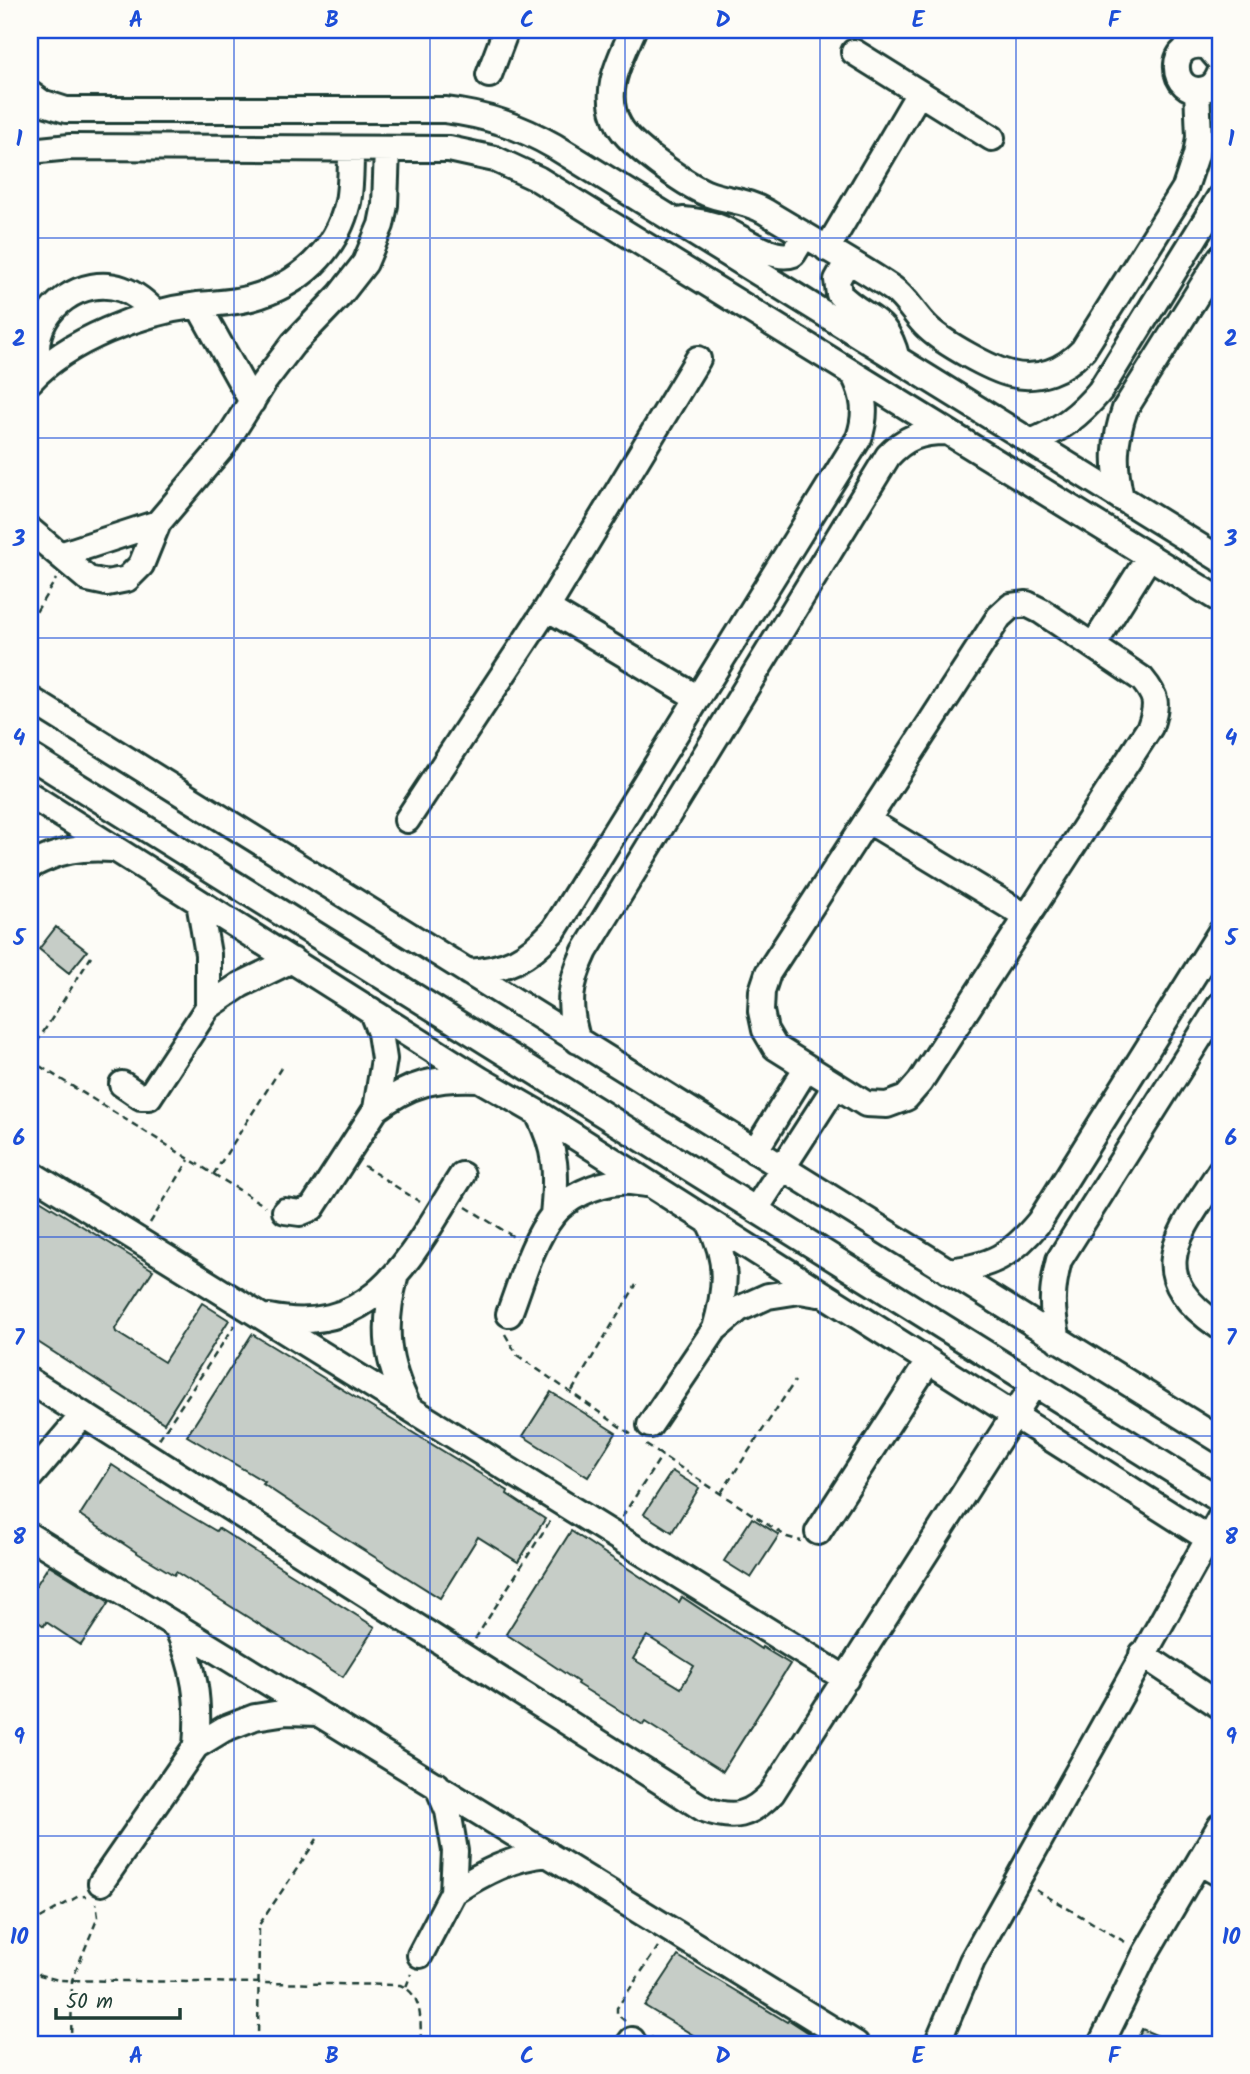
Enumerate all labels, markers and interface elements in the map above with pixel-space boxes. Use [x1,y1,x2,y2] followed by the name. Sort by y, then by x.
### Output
[129,3,143,39] text: A
[325,3,339,39] text: B
[520,3,534,39] text: C
[715,3,731,39] text: D
[912,3,926,39] text: E
[1108,3,1122,39] text: F
[16,122,23,158] text: 1
[1228,122,1235,158] text: 1
[12,322,26,358] text: 2
[1224,322,1238,358] text: 2
[12,522,26,558] text: 3
[1224,522,1238,558] text: 3
[13,721,26,757] text: 4
[1225,721,1238,757] text: 4
[12,921,27,957] text: 5
[1224,921,1239,957] text: 5
[13,1121,25,1157] text: 6
[1225,1121,1237,1157] text: 6
[14,1321,26,1357] text: 7
[1226,1321,1238,1357] text: 7
[12,1520,26,1556] text: 8
[1224,1520,1238,1556] text: 8
[13,1720,25,1756] text: 9
[1225,1720,1237,1756] text: 9
[10,1920,29,1956] text: 10
[1222,1920,1241,1956] text: 10
[56,1976,180,2020] scale bar
[66,1986,113,2019] text: 50 m
[129,2039,143,2074] text: A
[325,2039,339,2074] text: B
[520,2039,534,2074] text: C
[715,2039,731,2074] text: D
[912,2039,926,2074] text: E
[1108,2039,1122,2074] text: F

